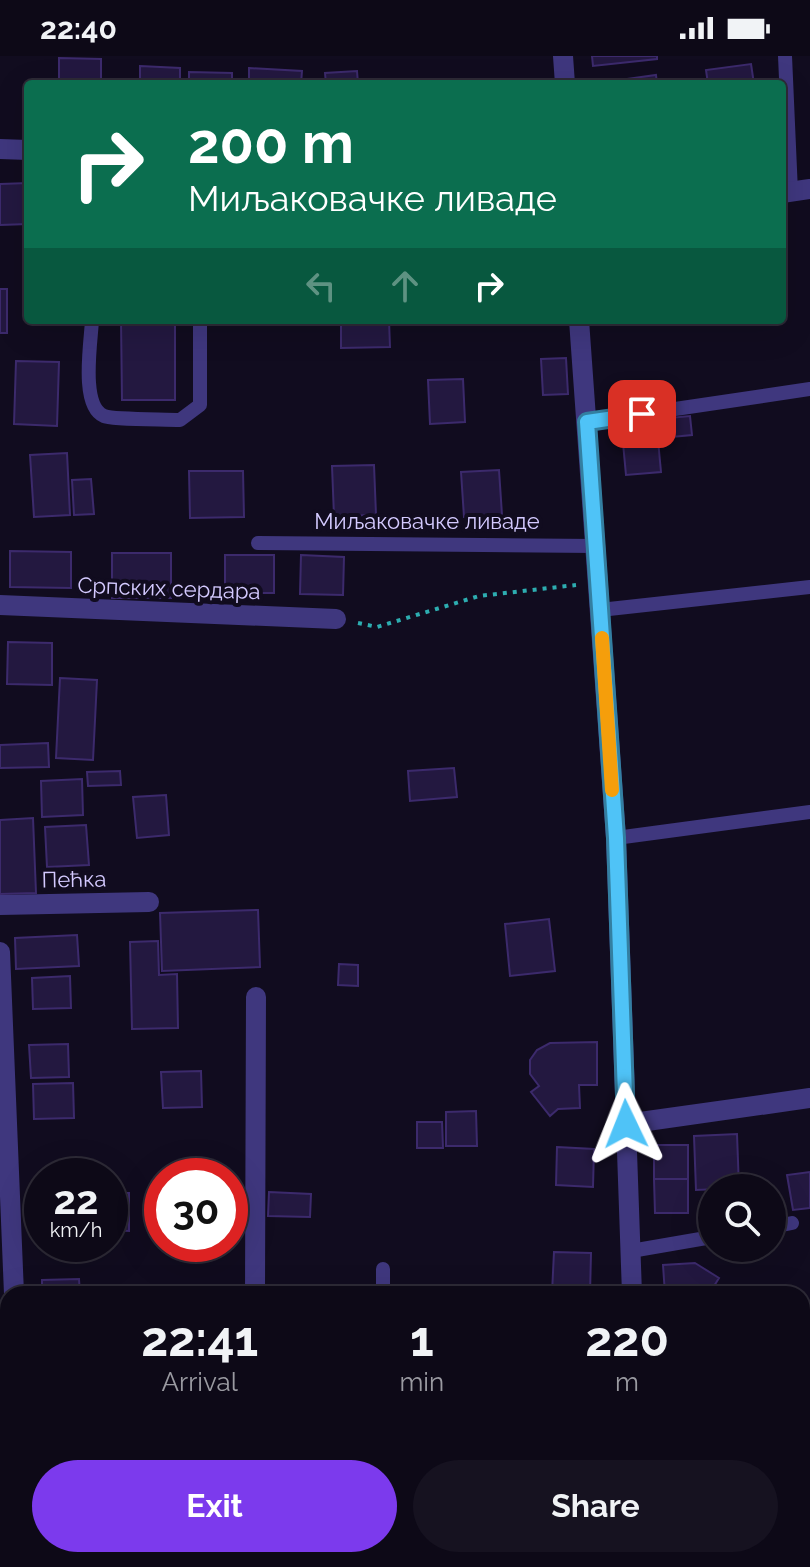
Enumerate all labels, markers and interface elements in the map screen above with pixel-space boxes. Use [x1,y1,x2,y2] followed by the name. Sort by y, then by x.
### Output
[40,11,117,46] text: 22:40
[188,110,354,176] text: 200 m
[56,112,160,216] icon: right
[188,177,557,219] text: Миљаковачке ливаде
[299,264,343,308] icon: left
[383,264,427,308] icon: ahead
[467,264,511,308] icon: right
[608,380,676,448] pin
[620,392,664,436] icon: arrive
[314,508,540,534] street label: Миљаковачке ливаде
[77,572,261,604] street label: Српских сердара
[41,865,107,893] street label: Пећка
[584,1082,668,1166] position arrow
[144,1158,248,1262] speed limit sign: 30
[698,1174,786,1262] map controls
[698,1174,786,1262] button: search
[53,1176,99,1223] text: 22
[50,1218,102,1242] text: km/h
[141,1311,258,1367] text: 22:41
[410,1311,434,1367] text: 1
[585,1311,669,1367] text: 220
[162,1367,238,1397] text: Arrival
[399,1367,444,1397] text: min
[615,1367,639,1397] text: m
[32,1460,397,1552] button: Exit
[413,1460,778,1552] button: Share

